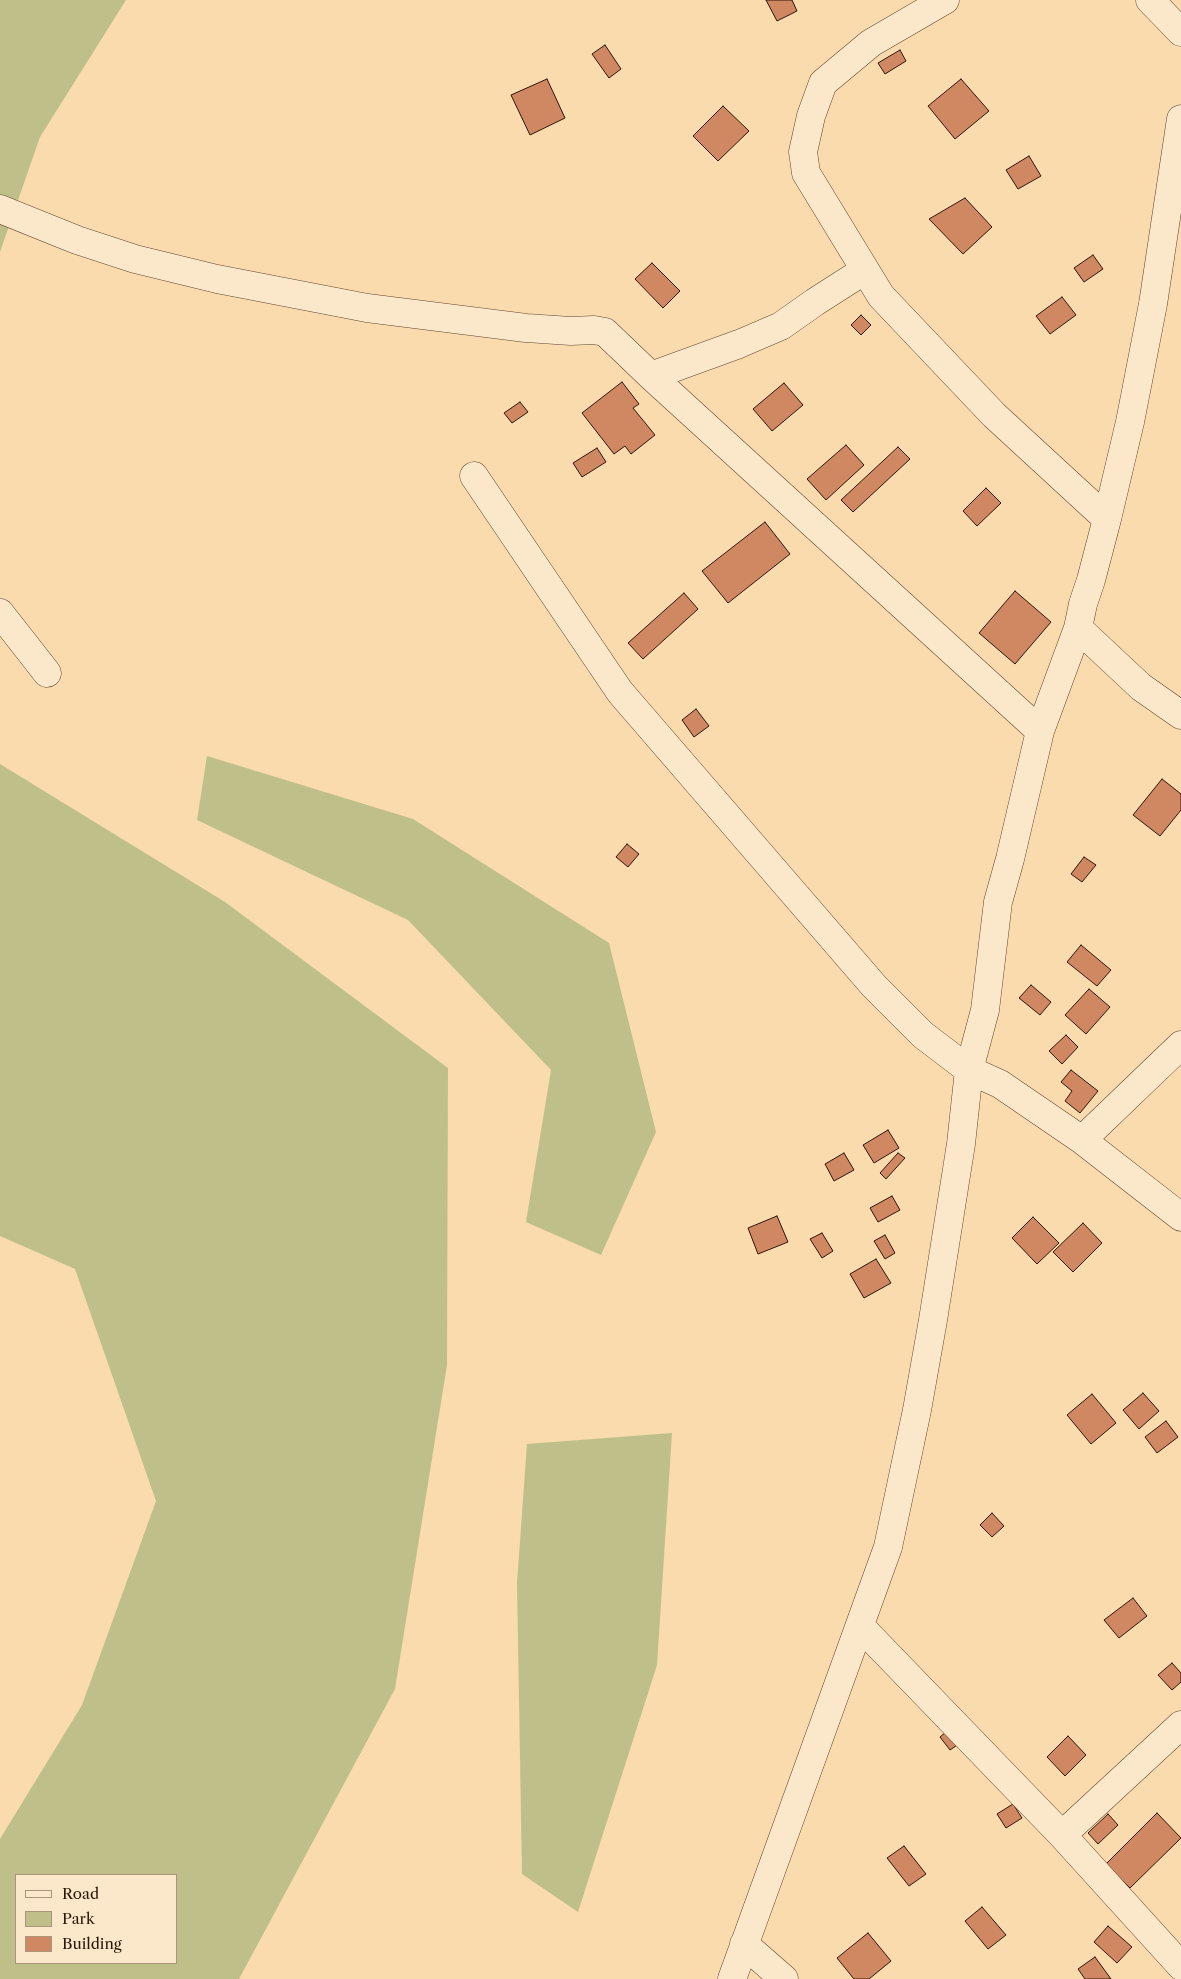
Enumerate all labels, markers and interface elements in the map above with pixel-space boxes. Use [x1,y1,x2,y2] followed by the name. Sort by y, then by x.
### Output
[15,1874,178,1964] legend
[62,1884,99,1903] text: Road
[62,1909,95,1928] text: Park
[62,1934,122,1953] text: Building

